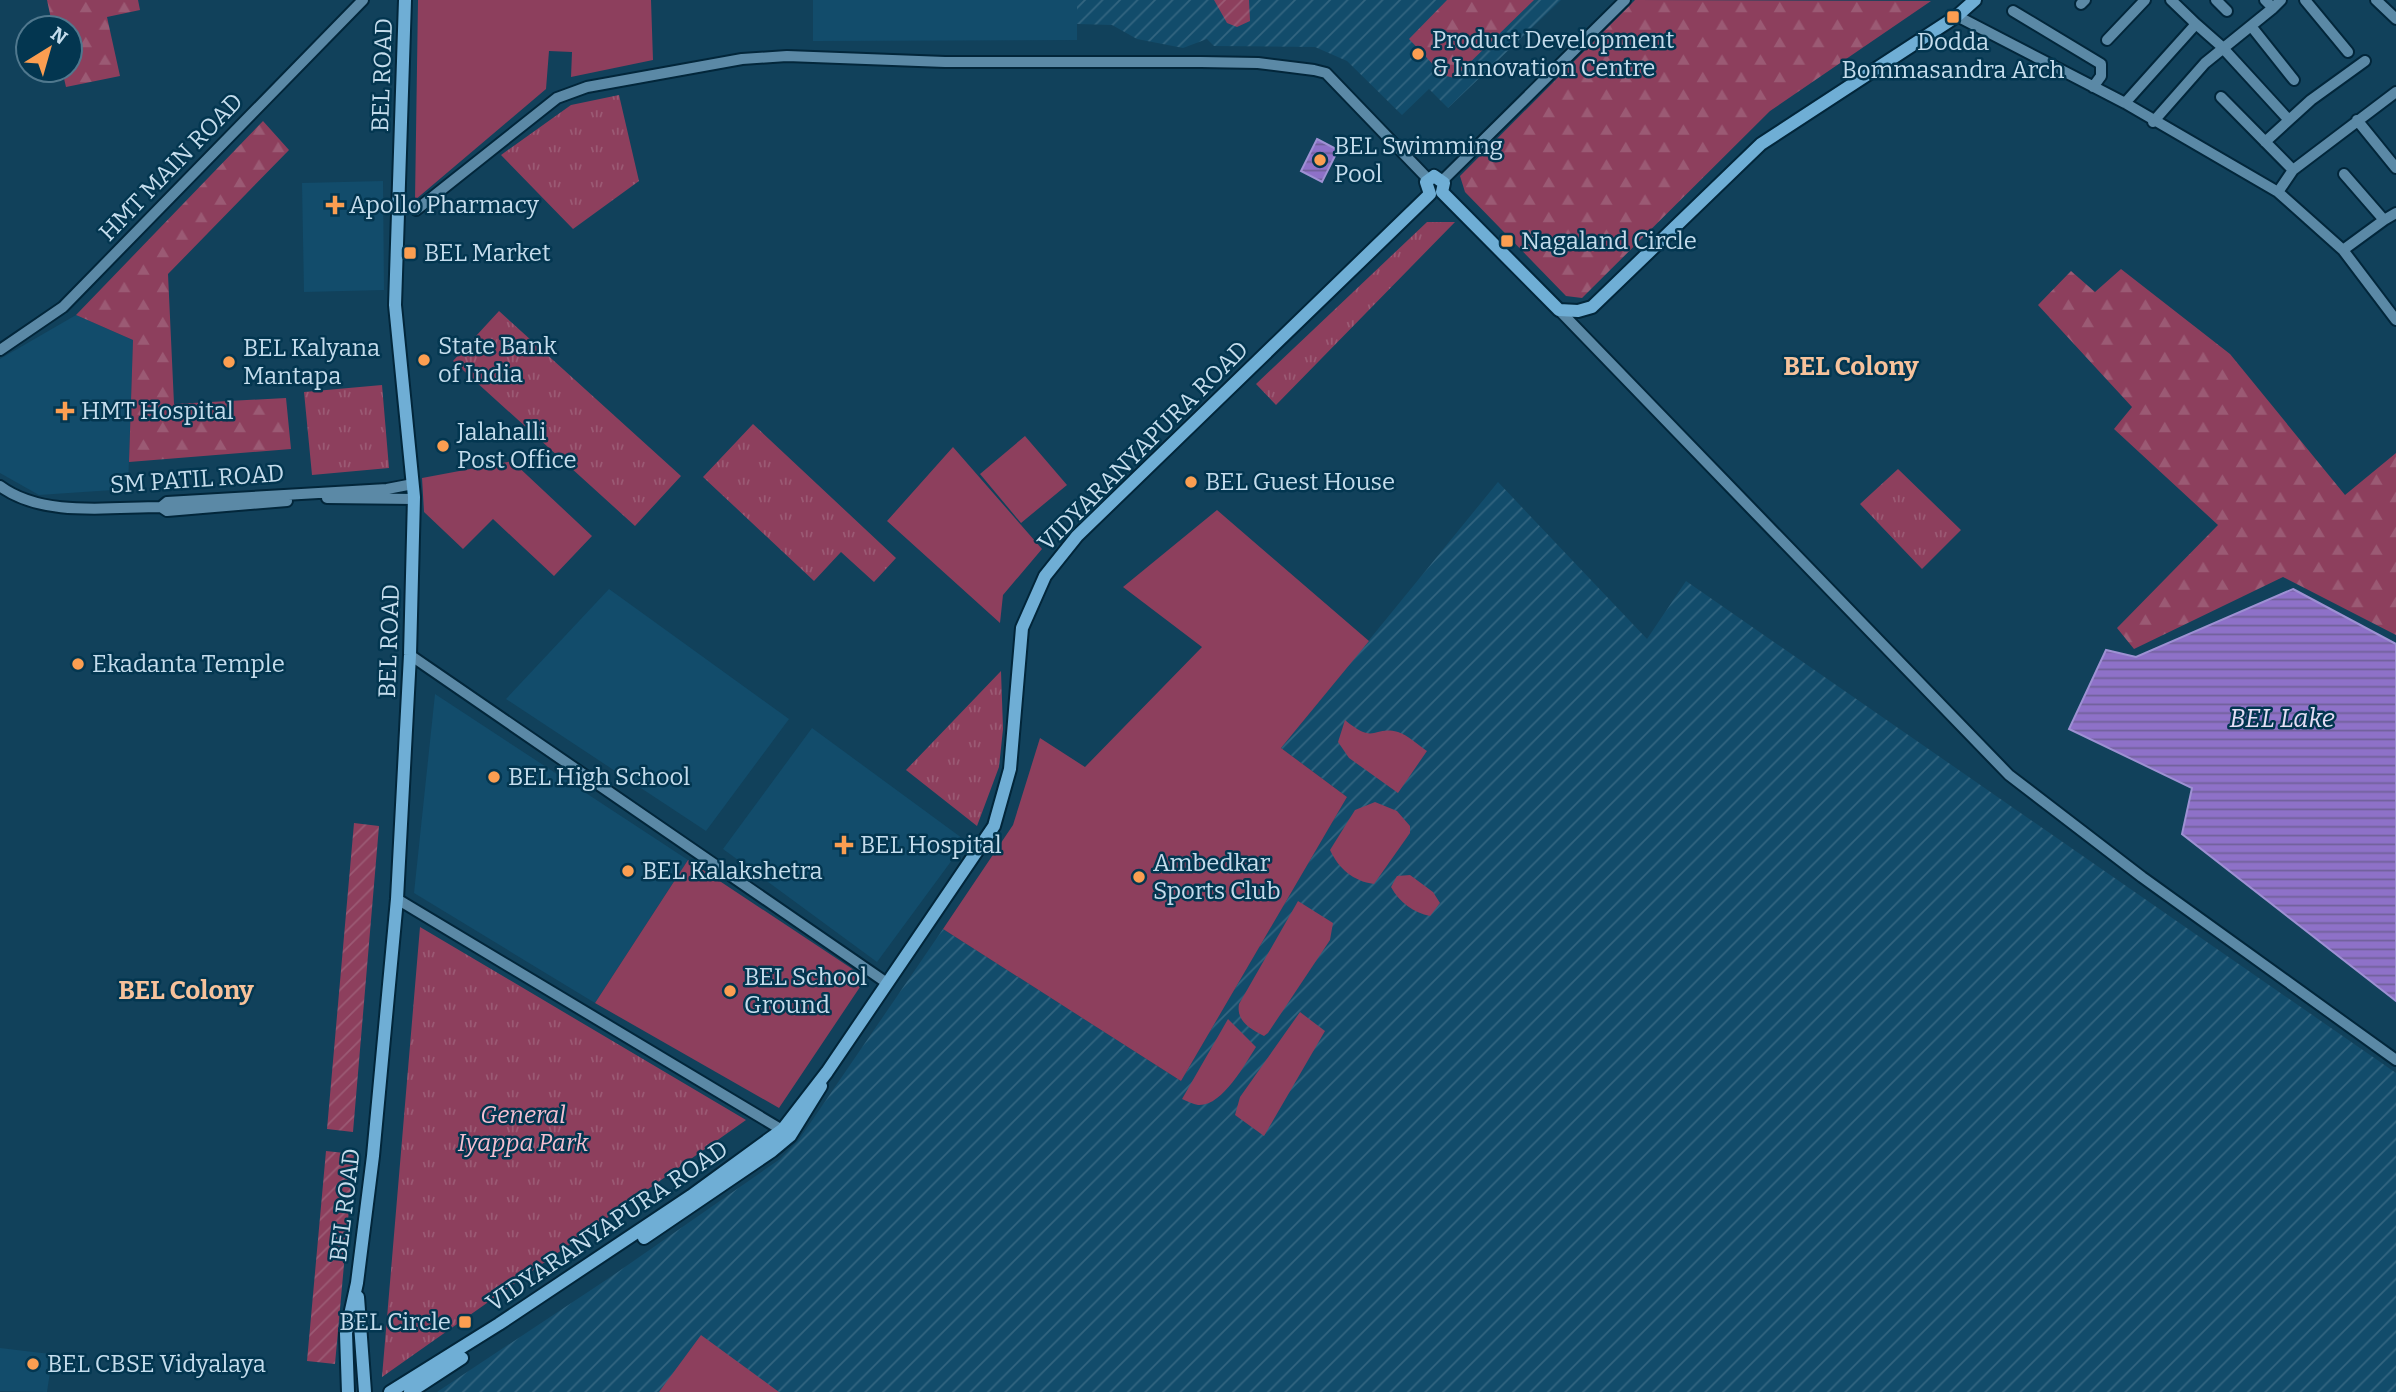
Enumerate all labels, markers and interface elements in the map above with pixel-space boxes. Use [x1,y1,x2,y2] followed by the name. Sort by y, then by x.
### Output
[1945,9,1961,25] marker: Dodda Bommasandra Arch
[14,14,84,84] north arrow
[366,18,398,132] street label: BEL ROAD
[46,22,72,50] text: N
[1432,26,1675,82] place label: Product Development & Innovation Centre
[1841,28,2065,84] place label: Dodda Bommasandra Arch
[1410,46,1426,62] marker: Product Development & Innovation Centre
[93,87,249,247] street label: HMT MAIN ROAD
[1334,132,1503,188] place label: BEL Swimming Pool
[1312,152,1328,168] marker: BEL Swimming Pool
[349,191,539,219] place label: Apollo Pharmacy
[327,197,343,213] marker: Apollo Pharmacy
[1521,227,1697,255] place label: Nagaland Circle
[1499,233,1515,249] marker: Nagaland Circle
[424,239,551,267] place label: BEL Market
[402,245,418,261] marker: BEL Market
[438,332,557,388] place label: State Bank of India
[243,334,380,390] place label: BEL Kalyana Mantapa
[1032,335,1254,557] street label: VIDYARANYAPURA ROAD
[1783,351,1919,382] district label: BEL Colony
[416,352,432,368] marker: State Bank of India
[221,354,237,370] marker: BEL Kalyana Mantapa
[81,397,234,425] place label: HMT Hospital
[55,401,75,421] marker: HMT Hospital
[456,418,577,474] place label: Jalahalli Post Office
[435,438,451,454] marker: Jalahalli Post Office
[109,459,285,499] street label: SM PATIL ROAD
[1205,468,1395,496] place label: BEL Guest House
[1183,474,1199,490] marker: BEL Guest House
[373,584,405,698] street label: BEL ROAD
[92,650,285,678] place label: Ekadanta Temple
[70,656,86,672] marker: Ekadanta Temple
[2229,703,2335,734] water label: BEL Lake
[508,763,690,791] place label: BEL High School
[486,769,502,785] marker: BEL High School
[860,831,1002,859] place label: BEL Hospital
[834,835,854,855] marker: BEL Hospital
[1153,849,1281,905] place label: Ambedkar Sports Club
[642,857,823,885] place label: BEL Kalakshetra
[620,863,636,879] marker: BEL Kalakshetra
[1131,869,1147,885] marker: Ambedkar Sports Club
[744,963,867,1019] place label: BEL School Ground
[118,975,254,1006] district label: BEL Colony
[722,983,738,999] marker: BEL School Ground
[458,1101,589,1157] park label: General Iyappa Park
[481,1135,733,1317] street label: VIDYARANYAPURA ROAD
[324,1147,366,1263] street label: BEL ROAD
[339,1308,451,1336] place label: BEL Circle
[457,1314,473,1330] marker: BEL Circle
[47,1350,266,1378] place label: BEL CBSE Vidyalaya
[25,1356,41,1372] marker: BEL CBSE Vidyalaya

